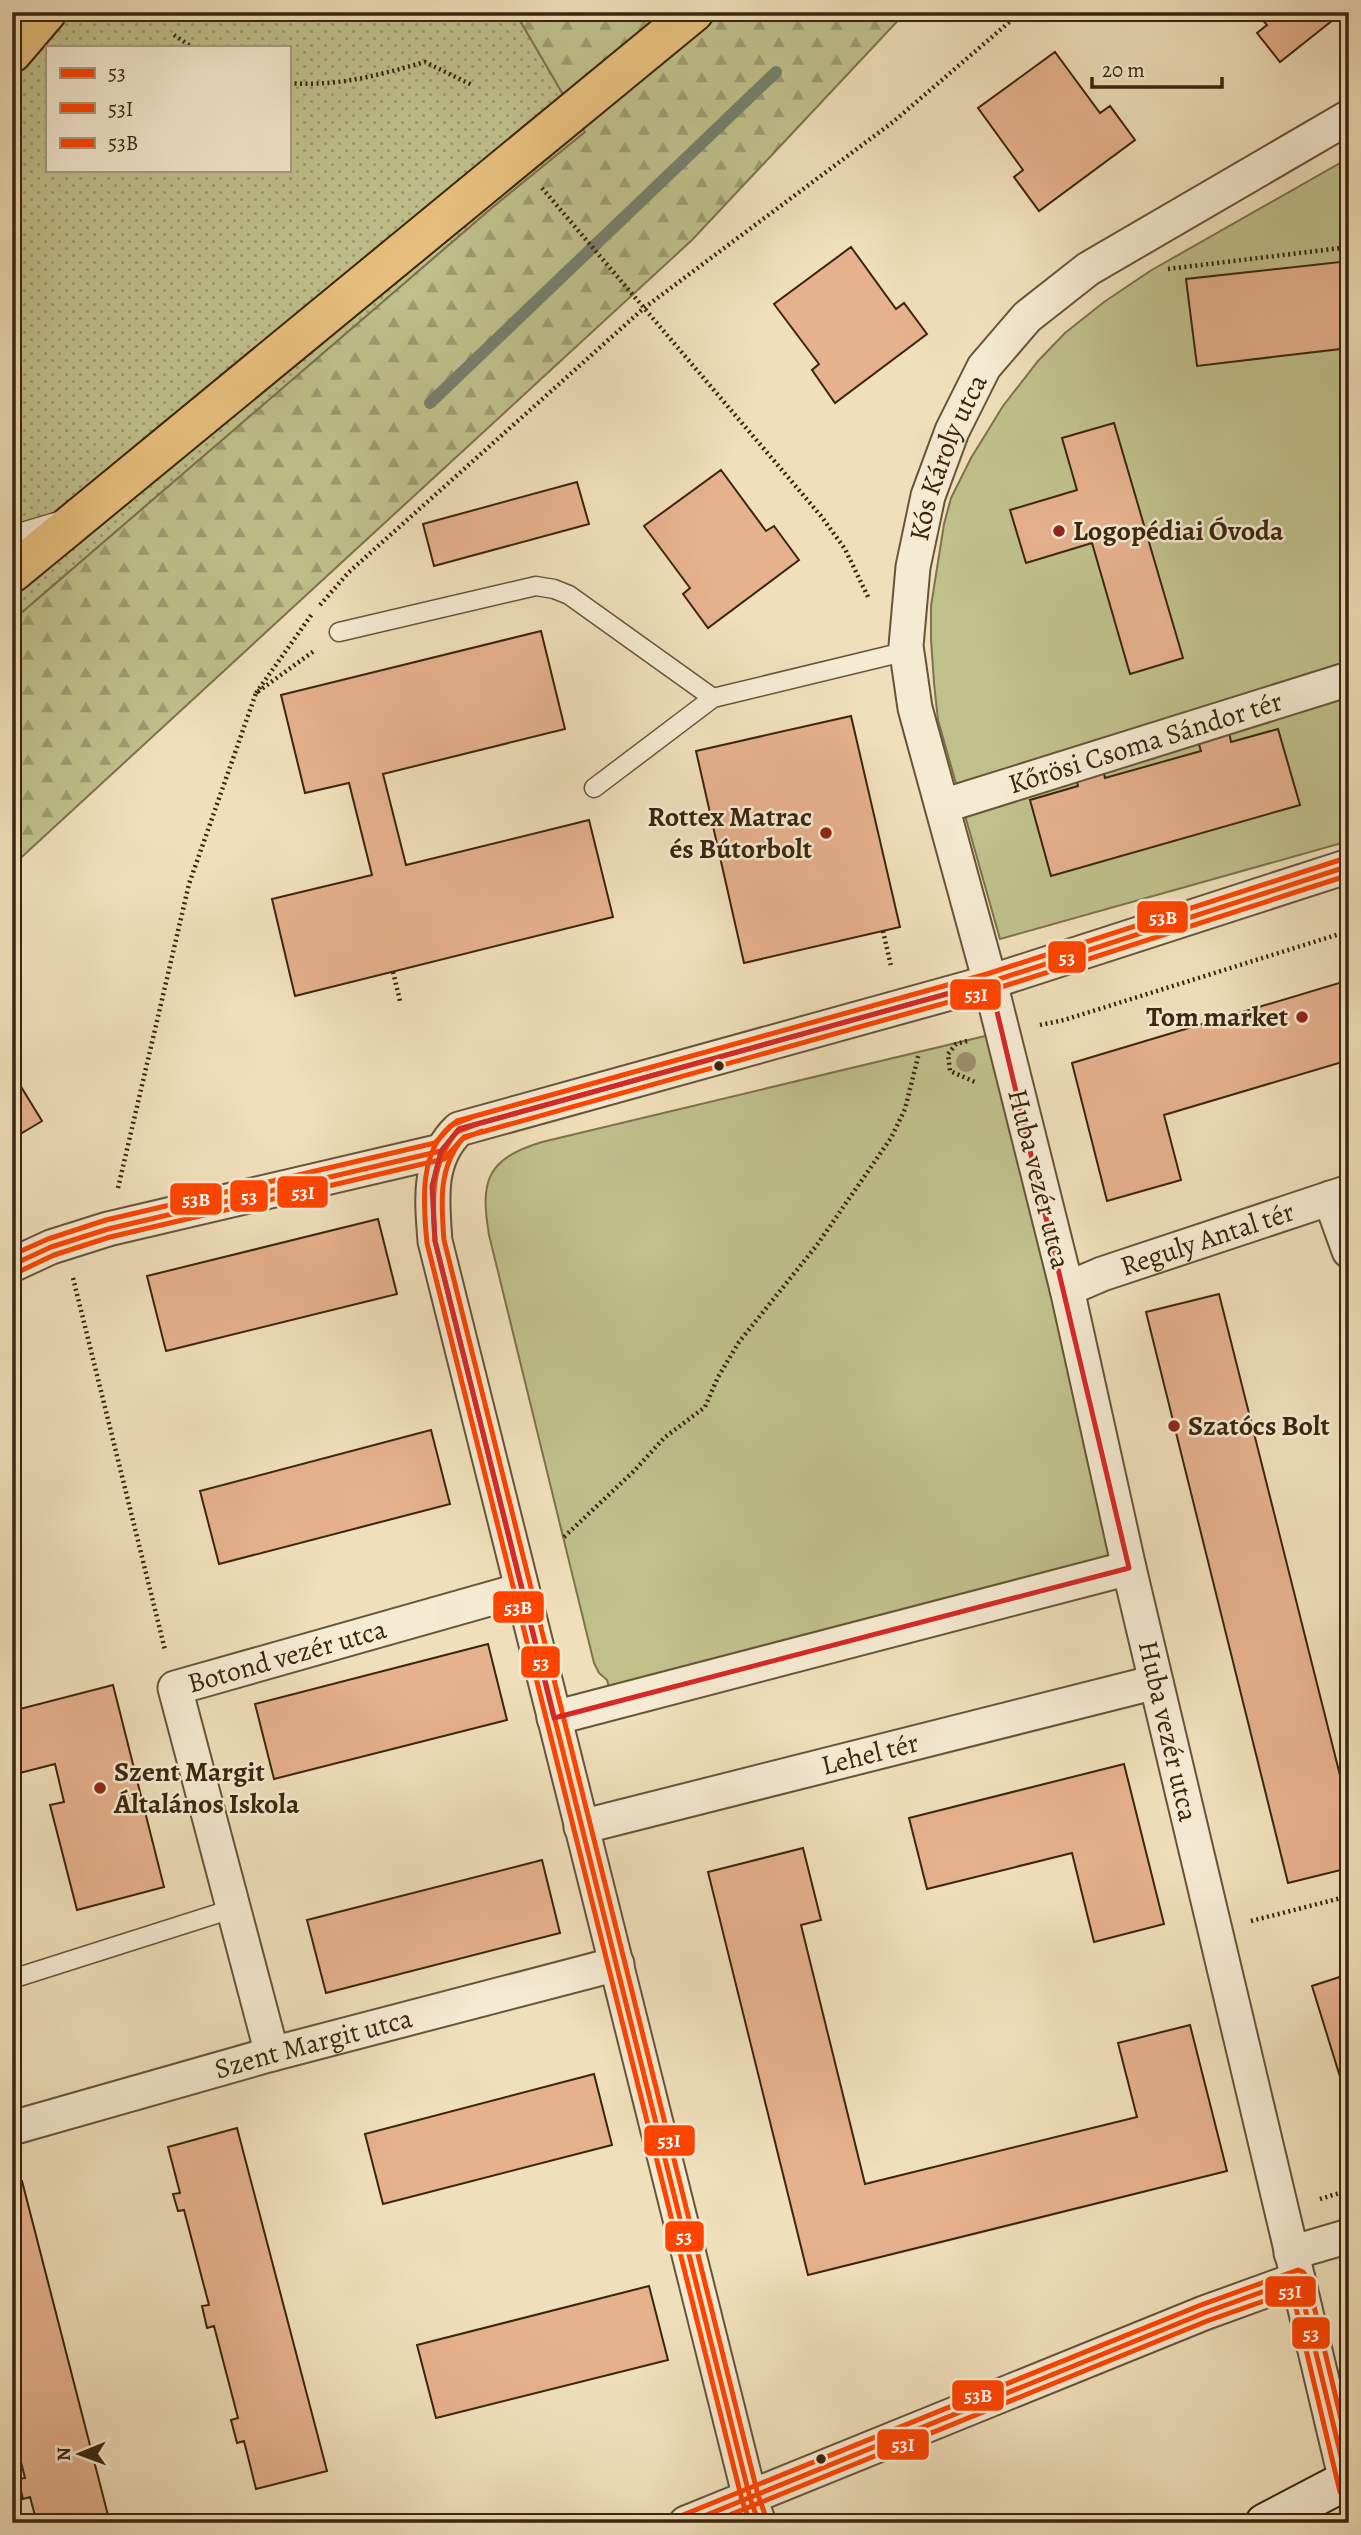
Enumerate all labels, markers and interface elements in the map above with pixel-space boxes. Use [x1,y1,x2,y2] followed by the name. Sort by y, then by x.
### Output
[46,46,290,172] legend
[1092,46,1221,90] scale bar
[1102,56,1145,84] text: 20 m
[108,59,126,87] text: 53
[108,95,133,123] text: 53I
[108,129,138,157] text: 53B
[900,368,996,544] street label: Kós Károly utca
[1073,512,1284,550] place label: Logopédiai Óvoda
[1051,523,1067,539] marker: Logopédiai Óvoda
[1004,682,1287,803] street label: Kőrösi Csoma Sándor tér
[648,798,812,868] place label: Rottex Matrac és Bútorbolt
[818,825,834,841] marker: Rottex Matrac és Bútorbolt
[1136,900,1189,934] line badge: 53B
[1149,905,1177,931] text: 53B
[1047,940,1087,974] line badge: 53
[1059,945,1075,971] text: 53
[949,978,1002,1011] line badge: 53I
[964,982,988,1008] text: 53I
[1146,998,1288,1036] place label: Tom market
[1294,1009,1310,1025] marker: Tom market
[712,1059,726,1073] unlabelled marker
[998,1085,1080,1273] street label: Huba vezér utca
[276,1175,329,1209] line badge: 53I
[229,1179,269,1213] line badge: 53
[291,1180,315,1206] text: 53I
[169,1182,223,1216] line badge: 53B
[241,1184,257,1210] text: 53
[182,1187,210,1213] text: 53B
[1115,1192,1299,1286] street label: Reguly Antal tér
[1188,1407,1330,1445] place label: Szatócs Bolt
[1166,1418,1182,1434] marker: Szatócs Bolt
[492,1590,545,1624] line badge: 53B
[504,1595,532,1621] text: 53B
[183,1610,391,1702] street label: Botond vezér utca
[1129,1637,1207,1825] street label: Huba vezér utca
[520,1645,561,1679] line badge: 53
[533,1650,549,1676] text: 53
[817,1724,923,1785] street label: Lehel tér
[113,1753,300,1823] place label: Szent Margit Általános Iskola
[92,1780,108,1796] marker: Szent Margit Általános Iskola
[210,1999,417,2088] street label: Szent Margit utca
[643,2124,696,2157] line badge: 53I
[657,2128,681,2154] text: 53I
[664,2220,705,2253] line badge: 53
[676,2224,692,2250] text: 53
[1264,2275,1317,2308] line badge: 53I
[1278,2279,1302,2305] text: 53I
[1291,2316,1331,2350] line badge: 53
[1303,2321,1319,2347] text: 53
[951,2379,1005,2412] line badge: 53B
[964,2383,992,2409] text: 53B
[46,2420,116,2490] north arrow
[876,2428,930,2461] line badge: 53I
[891,2432,915,2458] text: 53I
[51,2447,77,2461] text: N
[814,2452,828,2466] unlabelled marker

